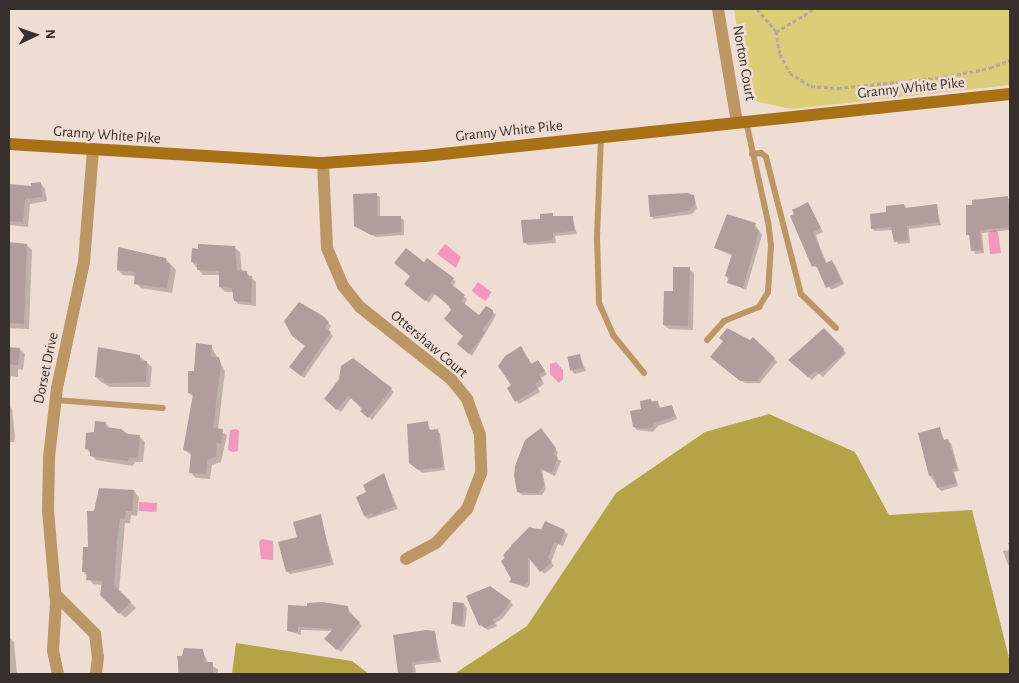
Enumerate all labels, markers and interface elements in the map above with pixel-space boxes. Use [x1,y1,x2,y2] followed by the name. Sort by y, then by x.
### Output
[10,10,60,60] north arrow
[729,24,759,102] street label: Norton Court
[43,29,57,39] text: N
[857,73,965,103] street label: Granny White Pike
[455,116,563,146] street label: Granny White Pike
[53,122,161,148] street label: Granny White Pike
[387,306,471,382] street label: Ottershaw Court
[30,331,62,405] street label: Dorset Drive

